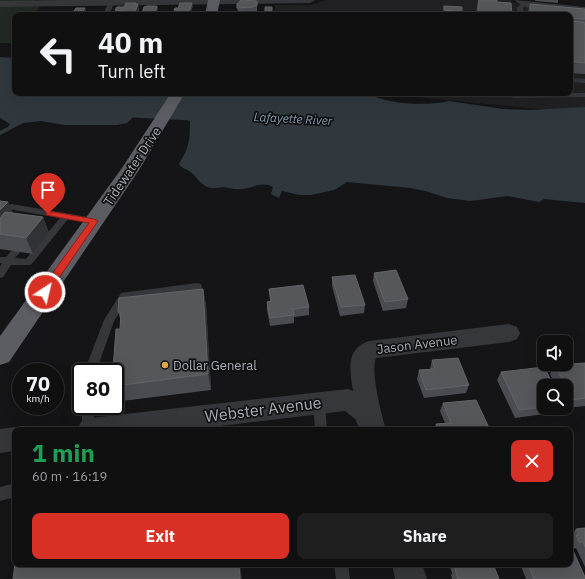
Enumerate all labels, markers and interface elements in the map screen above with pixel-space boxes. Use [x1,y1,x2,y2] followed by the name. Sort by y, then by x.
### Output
[98,24,163,61] text: 40 m
[32,28,84,80] icon: left
[98,60,166,83] text: Turn left
[253,109,333,128] water label: Lafayette River
[100,123,165,209] street label: Tidewater Drive
[31,173,65,214] pin
[37,179,59,201] icon: arrive
[24,271,66,313] position arrow
[376,331,458,358] street label: Jason Avenue
[537,335,573,415] map controls
[537,335,573,371] button: sound
[173,357,257,374] place label: Dollar General
[160,360,170,370] marker: Dollar General
[72,363,124,415] speed limit sign: 80
[26,370,50,397] text: 70
[537,379,573,415] button: search
[26,392,50,405] text: km/h
[204,392,323,426] street label: Webster Avenue
[32,437,95,469] text: 1 min
[511,440,553,482] button: close
[32,468,107,485] text: 60 m · 16:19
[32,513,289,559] button: Exit
[297,513,553,559] button: Share

